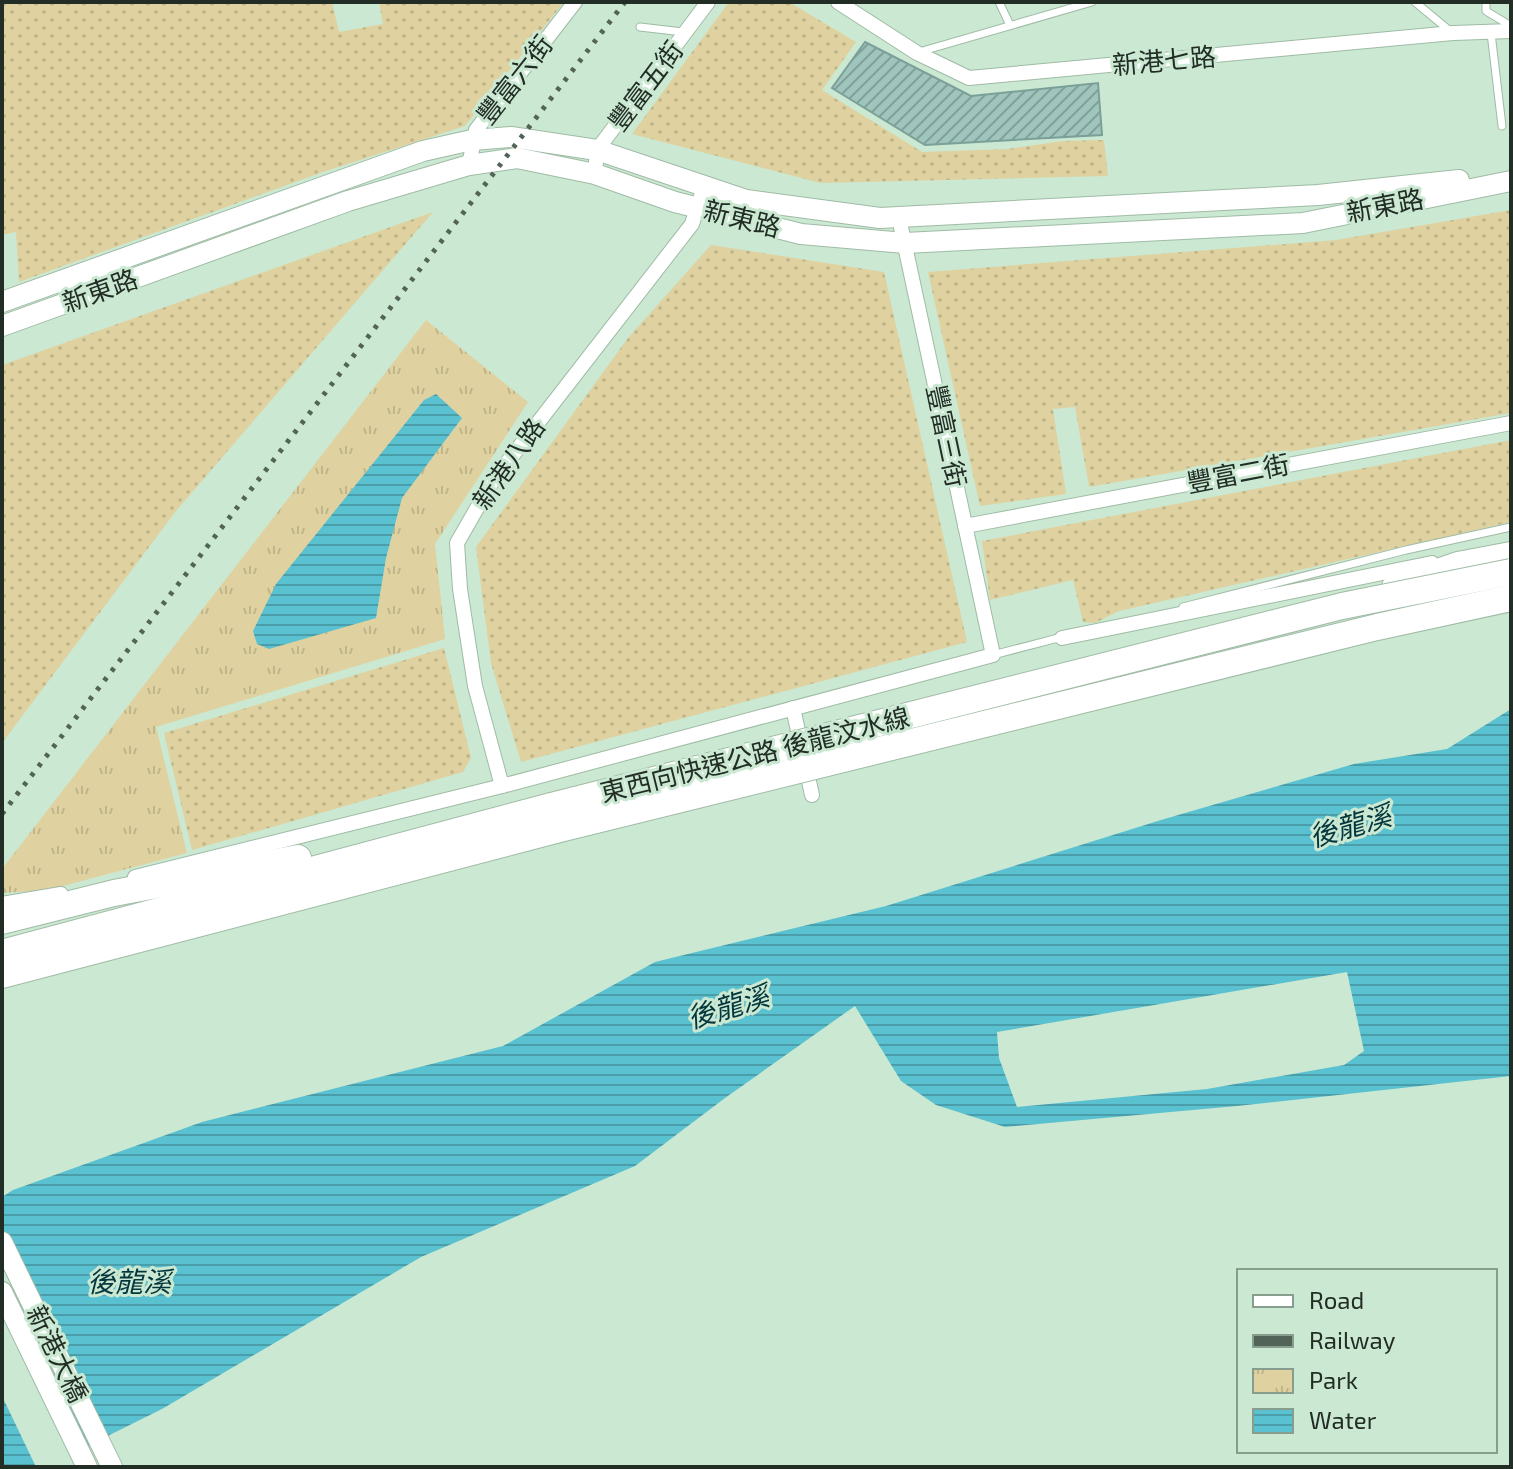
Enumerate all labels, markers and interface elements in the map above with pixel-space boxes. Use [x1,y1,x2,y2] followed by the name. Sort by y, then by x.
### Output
[470,29,558,130] street label: 豐富六街
[601,34,688,136] street label: 豐富五街
[1111,40,1217,79] street label: 新港七路
[1343,182,1426,227] street label: 新東路
[701,193,784,242] street label: 新東路
[58,262,141,317] street label: 新東路
[921,382,973,490] street label: 豐富三街
[465,412,550,515] street label: 新港八路
[1184,447,1292,498] street label: 豐富二街
[597,700,913,807] street label: 東西向快速公路 後龍汶水線
[1305,796,1399,853] water label: 後龍溪
[683,976,777,1035] water label: 後龍溪
[87,1264,175,1298] water label: 後龍溪
[1237,1269,1497,1453] legend
[1309,1285,1364,1314] text: Road
[22,1300,95,1407] street label: 新港大橋
[1309,1325,1396,1354] text: Railway
[1309,1365,1358,1394] text: Park
[1309,1405,1377,1434] text: Water

